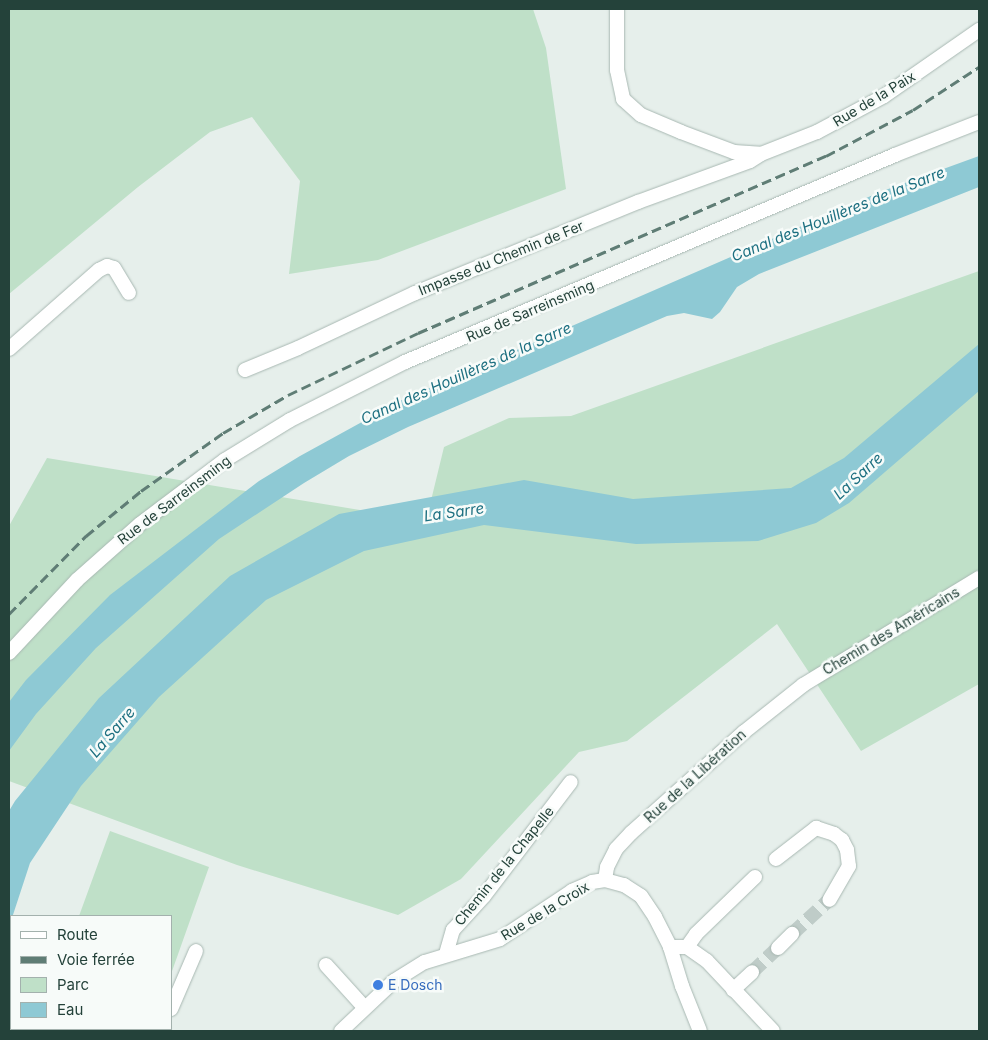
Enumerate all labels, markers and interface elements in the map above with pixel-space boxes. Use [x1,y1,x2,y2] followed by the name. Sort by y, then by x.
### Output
[830,68,918,130] street label: Rue de la Paix
[729,163,947,265] water label: Canal des Houillères de la Sarre
[416,217,586,299] street label: Impasse du Chemin de Fer
[464,276,596,346] street label: Rue de Sarreinsming
[358,318,574,428] water label: Canal des Houillères de la Sarre
[830,449,886,503] water label: La Sarre
[114,452,234,548] street label: Rue de Sarreinsming
[423,499,485,525] water label: La Sarre
[820,583,962,679] street label: Chemin des Américains
[85,703,139,761] water label: La Sarre
[641,726,749,826] street label: Rue de la Libération
[451,803,557,929] street label: Chemin de la Chapelle
[498,878,592,944] street label: Rue de la Croix
[10,915,172,1030] legend
[57,925,98,944] text: Route
[57,950,135,969] text: Voie ferrée
[57,975,89,994] text: Parc
[388,977,443,993] place label: E Dosch
[372,979,384,991] marker: E Dosch
[57,1000,83,1019] text: Eau

